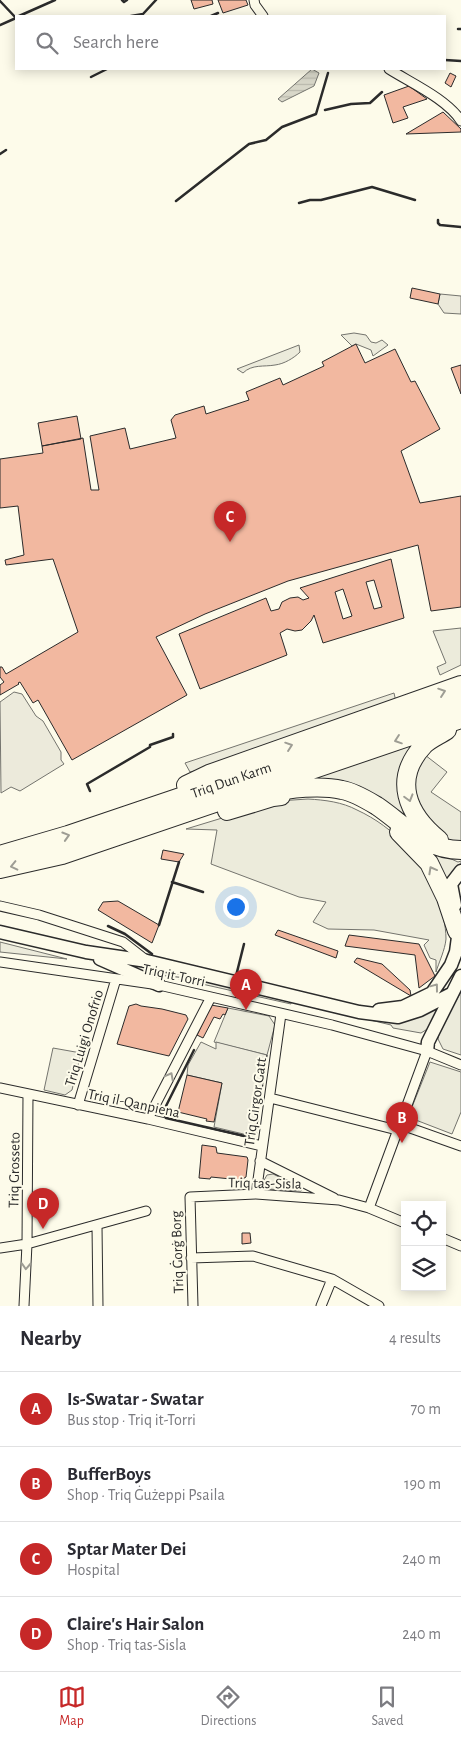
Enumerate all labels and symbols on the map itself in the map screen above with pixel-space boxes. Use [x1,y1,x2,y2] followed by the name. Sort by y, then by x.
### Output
[214,501,246,542] pin: C
[438,688,446,698] one-way arrow
[395,734,403,744] one-way arrow
[284,742,293,752] one-way arrow
[189,760,273,801] street label: Triq Dun Karm
[403,793,413,802] one-way arrow
[61,831,69,841] one-way arrow
[9,860,18,871] one-way arrow
[429,866,439,875] one-way arrow
[223,894,249,920] your location
[141,962,207,989] street label: Triq it-Torri
[230,969,262,1010] pin: A
[430,984,438,993] one-way arrow
[63,988,106,1088] street label: Triq Luigi Onofrio
[242,1056,269,1148] street label: Triq Girgor Gatt
[164,1072,174,1081] one-way arrow
[86,1086,181,1121] street label: Triq il-Qanpiena
[386,1102,418,1143] pin: B
[6,1132,23,1208] street label: Triq Grosseto
[228,1175,302,1192] street label: Triq tas-Sisla
[27,1188,59,1229] pin: D
[167,1210,186,1294] street label: Triq Ġorġ Borg
[20,1262,31,1270] one-way arrow

